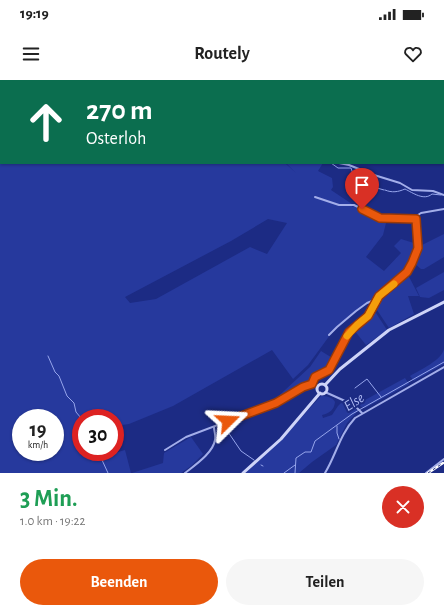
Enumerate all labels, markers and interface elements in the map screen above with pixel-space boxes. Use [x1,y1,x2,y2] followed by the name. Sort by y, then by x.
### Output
[20,6,49,21] text: 19:19
[20,43,42,65] icon: menu
[402,43,424,65] icon: heart
[194,45,250,63] text: Routely
[20,96,72,148] icon: ahead
[86,97,153,125] text: 270 m
[86,130,146,148] text: Osterloh
[345,168,379,209] pin
[351,174,373,196] icon: arrive
[341,390,367,414] water label: Else
[207,400,249,442] position arrow
[72,409,124,461] speed limit sign: 30
[30,420,46,440] text: 19
[28,440,48,450] text: km/h
[382,486,424,528] button: close
[20,487,78,511] text: 3 Min.
[20,515,85,528] text: 1.0 km · 19:22
[20,559,218,605] button: Beenden
[226,559,424,605] button: Teilen

